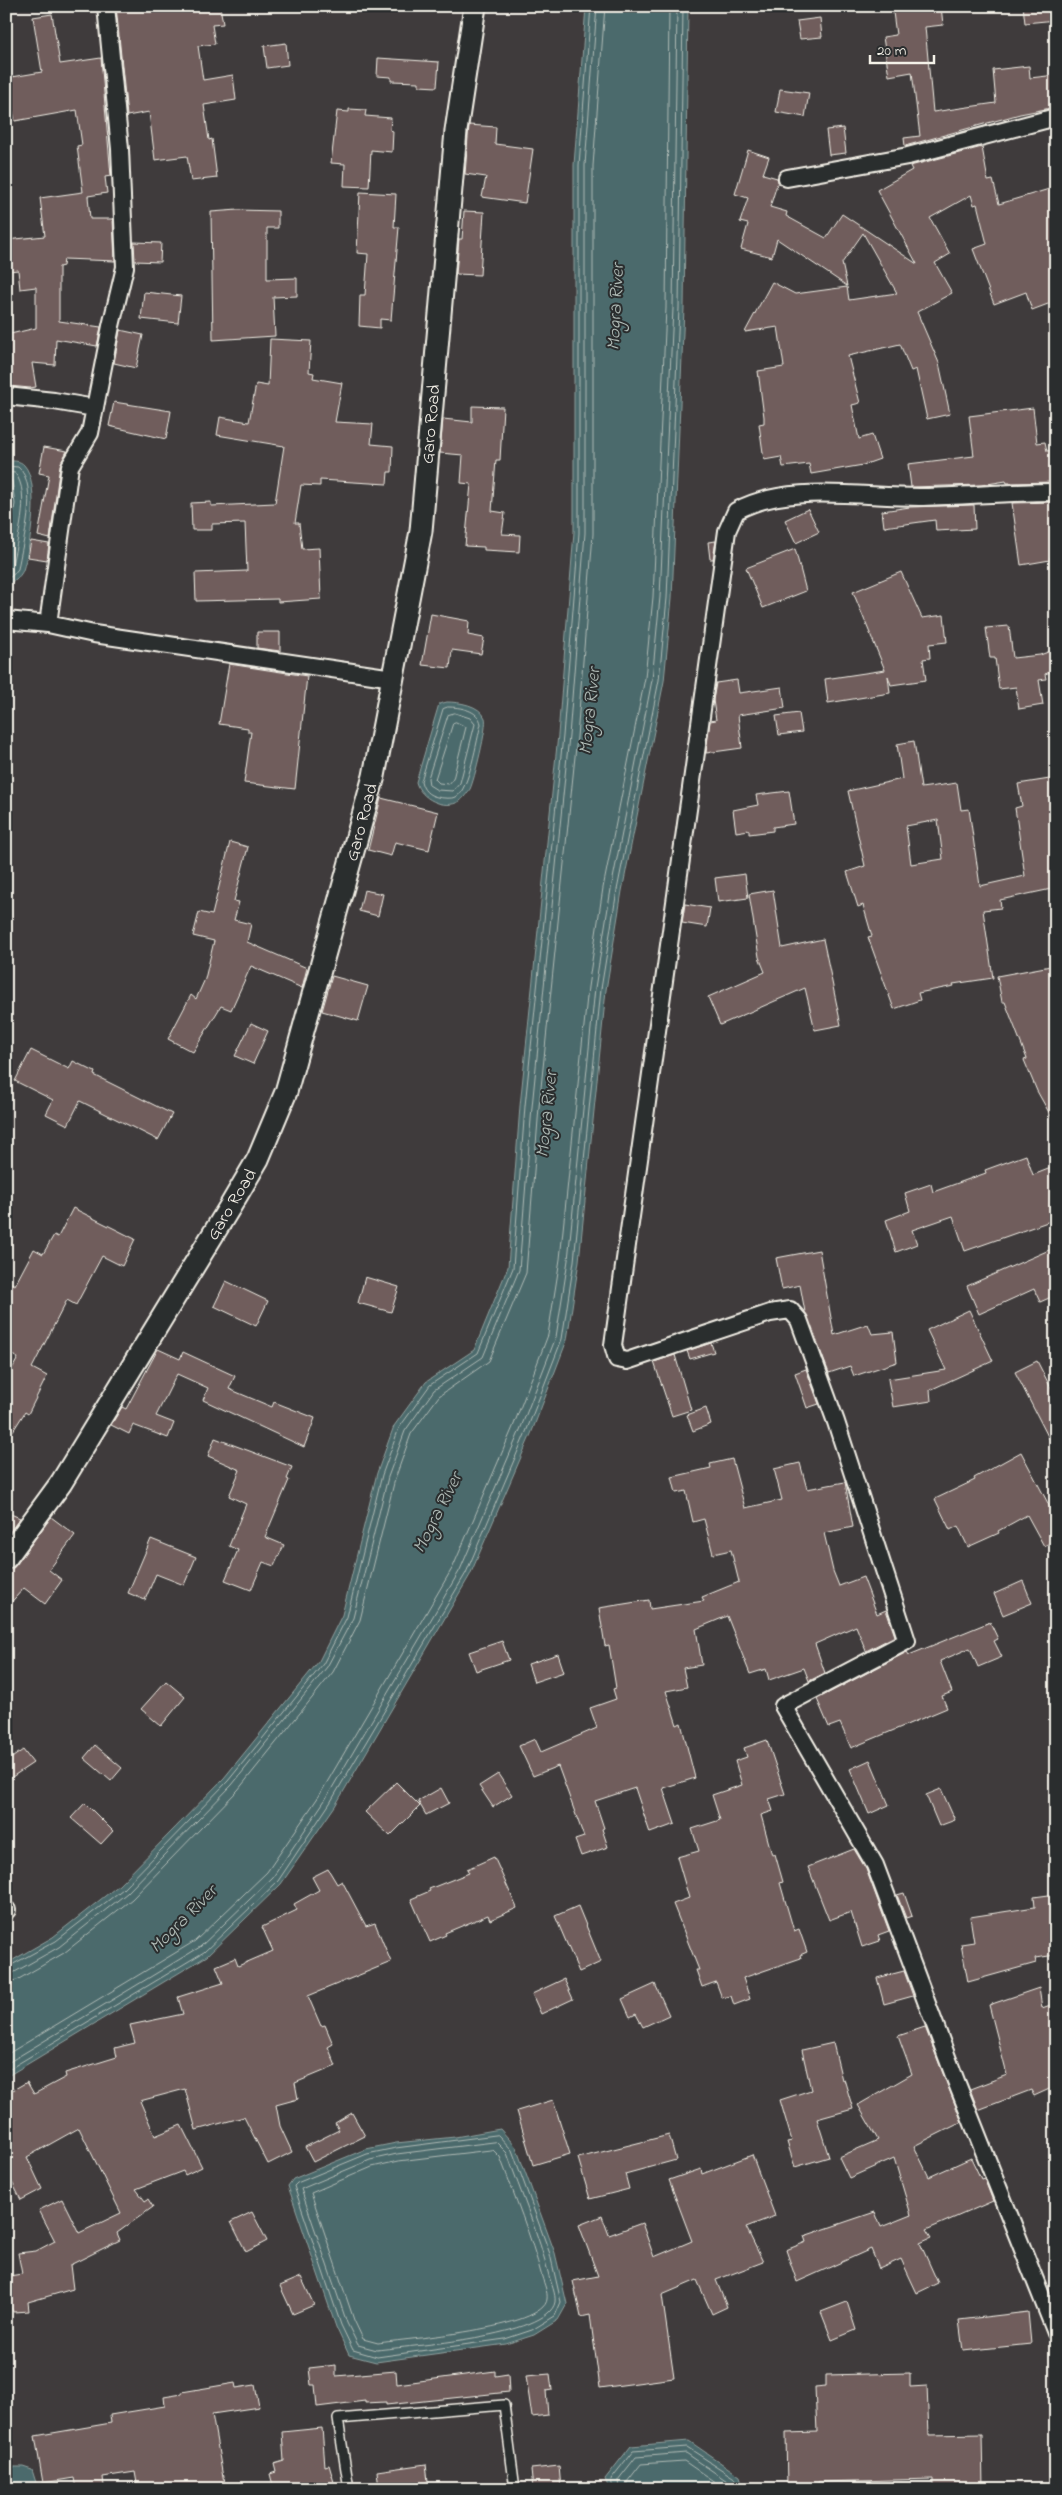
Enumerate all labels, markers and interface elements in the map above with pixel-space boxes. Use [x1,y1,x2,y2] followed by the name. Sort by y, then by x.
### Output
[870,32,933,64] scale bar
[877,40,907,62] text: 20 m
[601,261,633,351] water label: Mogra River
[416,383,448,465] street label: Garo Road
[573,664,610,756] water label: Mogra River
[340,781,386,864] street label: Garo Road
[530,1067,567,1159] water label: Mogra River
[201,1164,264,1246] street label: Garo Road
[406,1466,472,1559] water label: Mogra River
[143,1878,226,1961] water label: Mogra River

